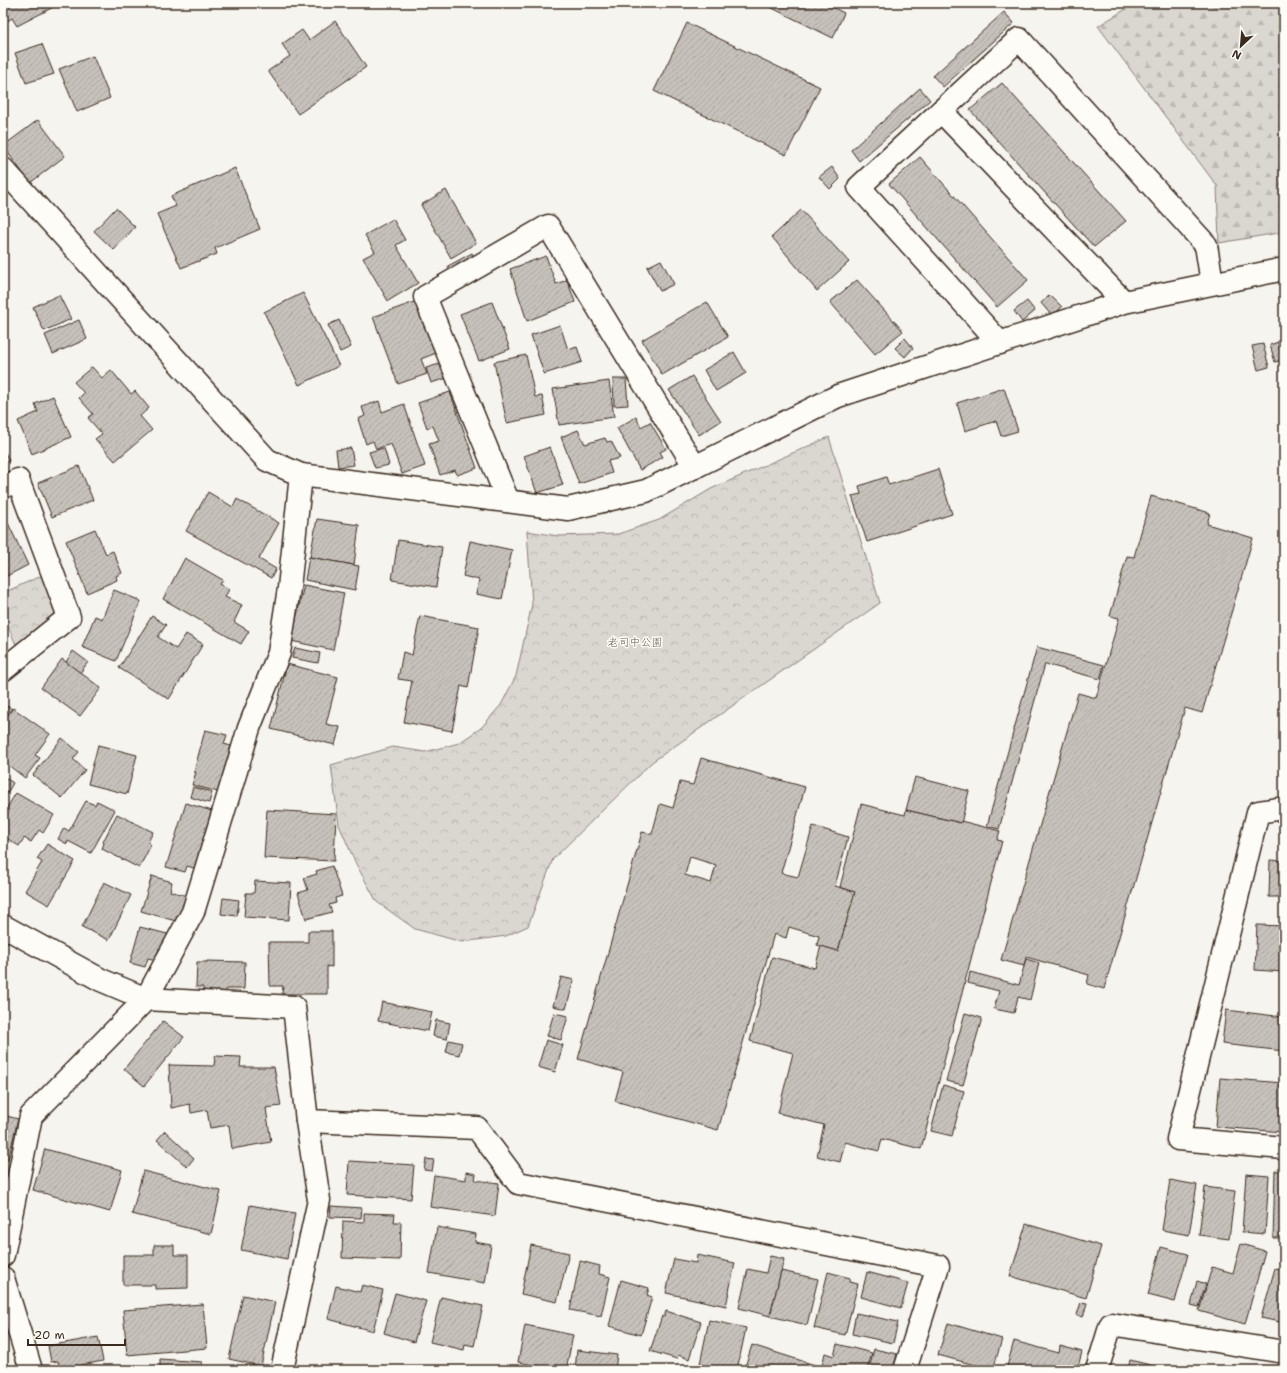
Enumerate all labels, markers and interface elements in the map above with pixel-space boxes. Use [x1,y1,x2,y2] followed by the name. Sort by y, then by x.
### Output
[1221,26,1261,66] north arrow
[1229,46,1244,63] text: N
[608,635,663,650] park label: 老司中公園
[28,1321,125,1347] scale bar
[34,1327,65,1343] text: 20 m

